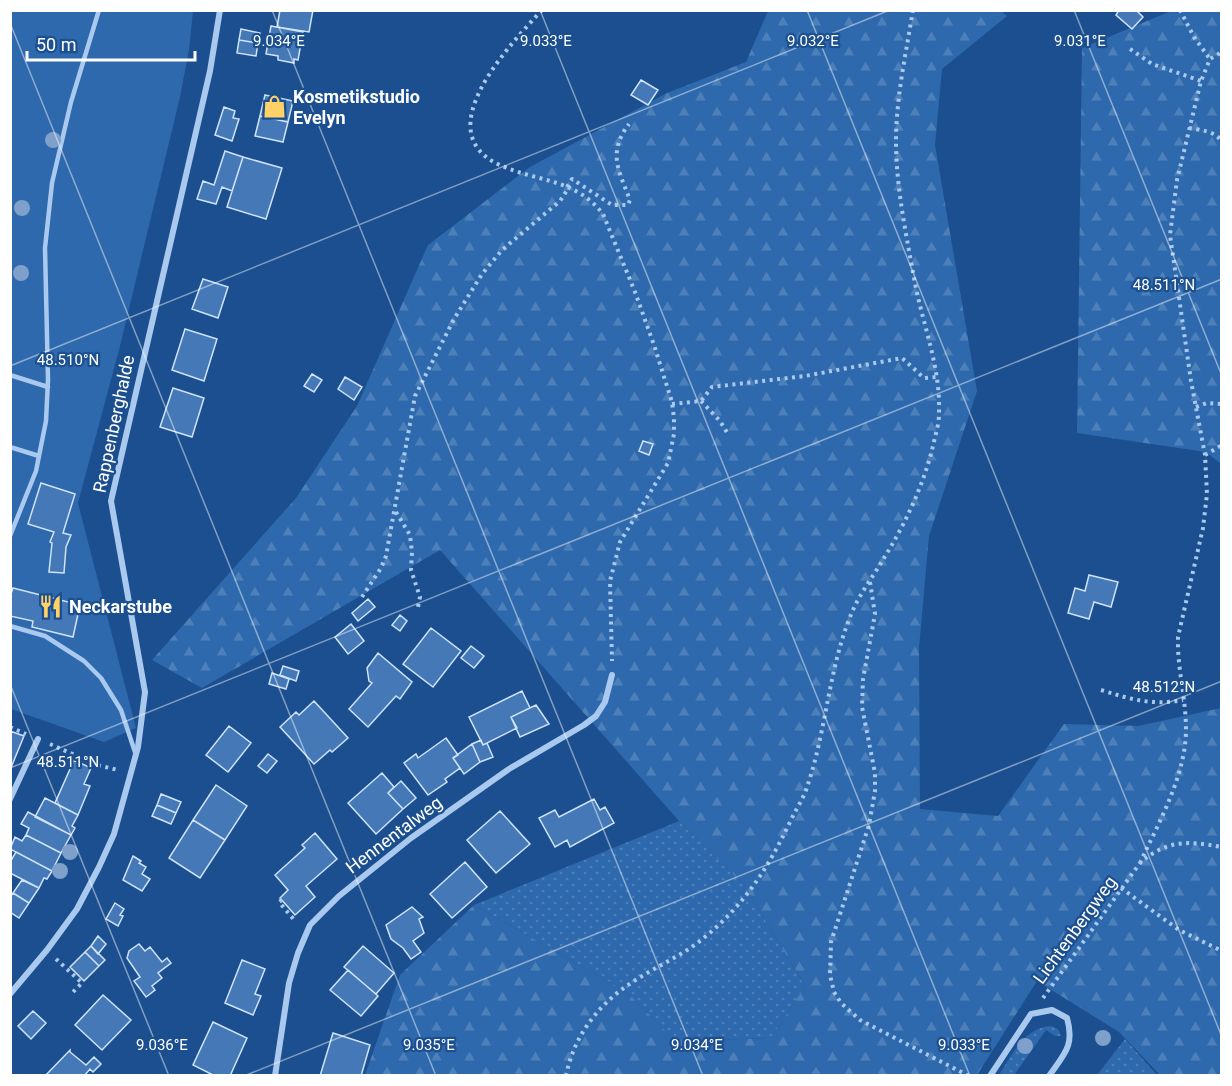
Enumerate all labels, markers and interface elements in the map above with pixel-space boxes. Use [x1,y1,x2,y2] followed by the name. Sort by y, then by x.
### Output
[27,24,195,62] scale bar
[253,32,305,50] text: 9.034°E
[520,32,572,50] text: 9.033°E
[787,32,839,50] text: 9.032°E
[1054,32,1106,50] text: 9.031°E
[36,34,76,55] text: 50 m
[293,86,420,128] place label: Kosmetikstudio Evelyn
[262,94,288,120] shop icon: Kosmetikstudio Evelyn
[1133,276,1195,294] text: 48.511°N
[37,351,99,369] text: 48.510°N
[89,353,138,495] street label: Rappenberghalde
[38,594,64,620] restaurant icon: Neckarstube
[69,596,172,617] place label: Neckarstube
[1133,678,1195,696] text: 48.512°N
[37,753,99,771] text: 48.511°N
[341,792,446,878] street label: Hennentalweg
[1029,872,1121,988] street label: Lichtenbergweg
[136,1036,188,1054] text: 9.036°E
[403,1036,455,1054] text: 9.035°E
[671,1036,723,1054] text: 9.034°E
[938,1036,990,1054] text: 9.033°E

